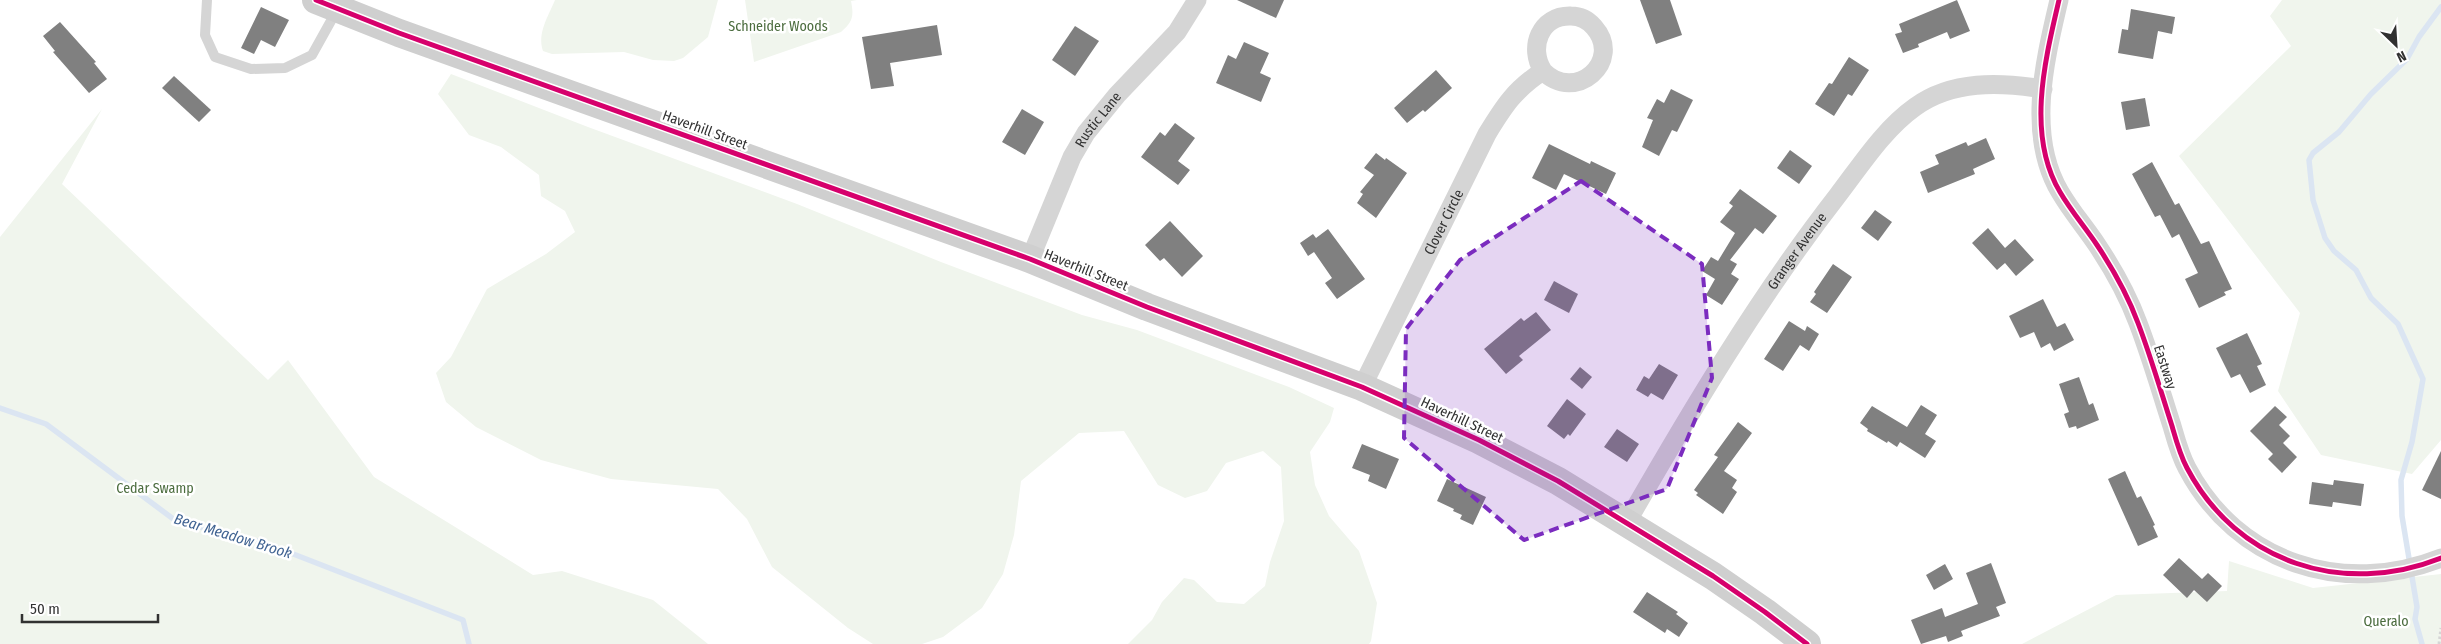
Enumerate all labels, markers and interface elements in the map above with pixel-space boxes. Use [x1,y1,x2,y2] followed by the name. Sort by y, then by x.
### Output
[728,18,828,35] park label: Schneider Woods
[2371,20,2421,70] north arrow
[2394,47,2409,66] text: N
[1071,88,1125,150] street label: Rustic Lane
[660,107,750,153] street label: Haverhill Street
[1420,186,1467,258] street label: Clover Circle
[1764,209,1830,293] street label: Granger Avenue
[1041,245,1131,295] street label: Haverhill Street
[2150,343,2180,392] street label: Eastway
[1418,393,1506,447] street label: Haverhill Street
[116,480,194,497] park label: Cedar Swamp
[172,510,295,563] water label: Bear Meadow Brook
[22,592,159,624] scale bar
[30,600,60,618] text: 50 m
[2363,613,2409,630] park label: Queralo

